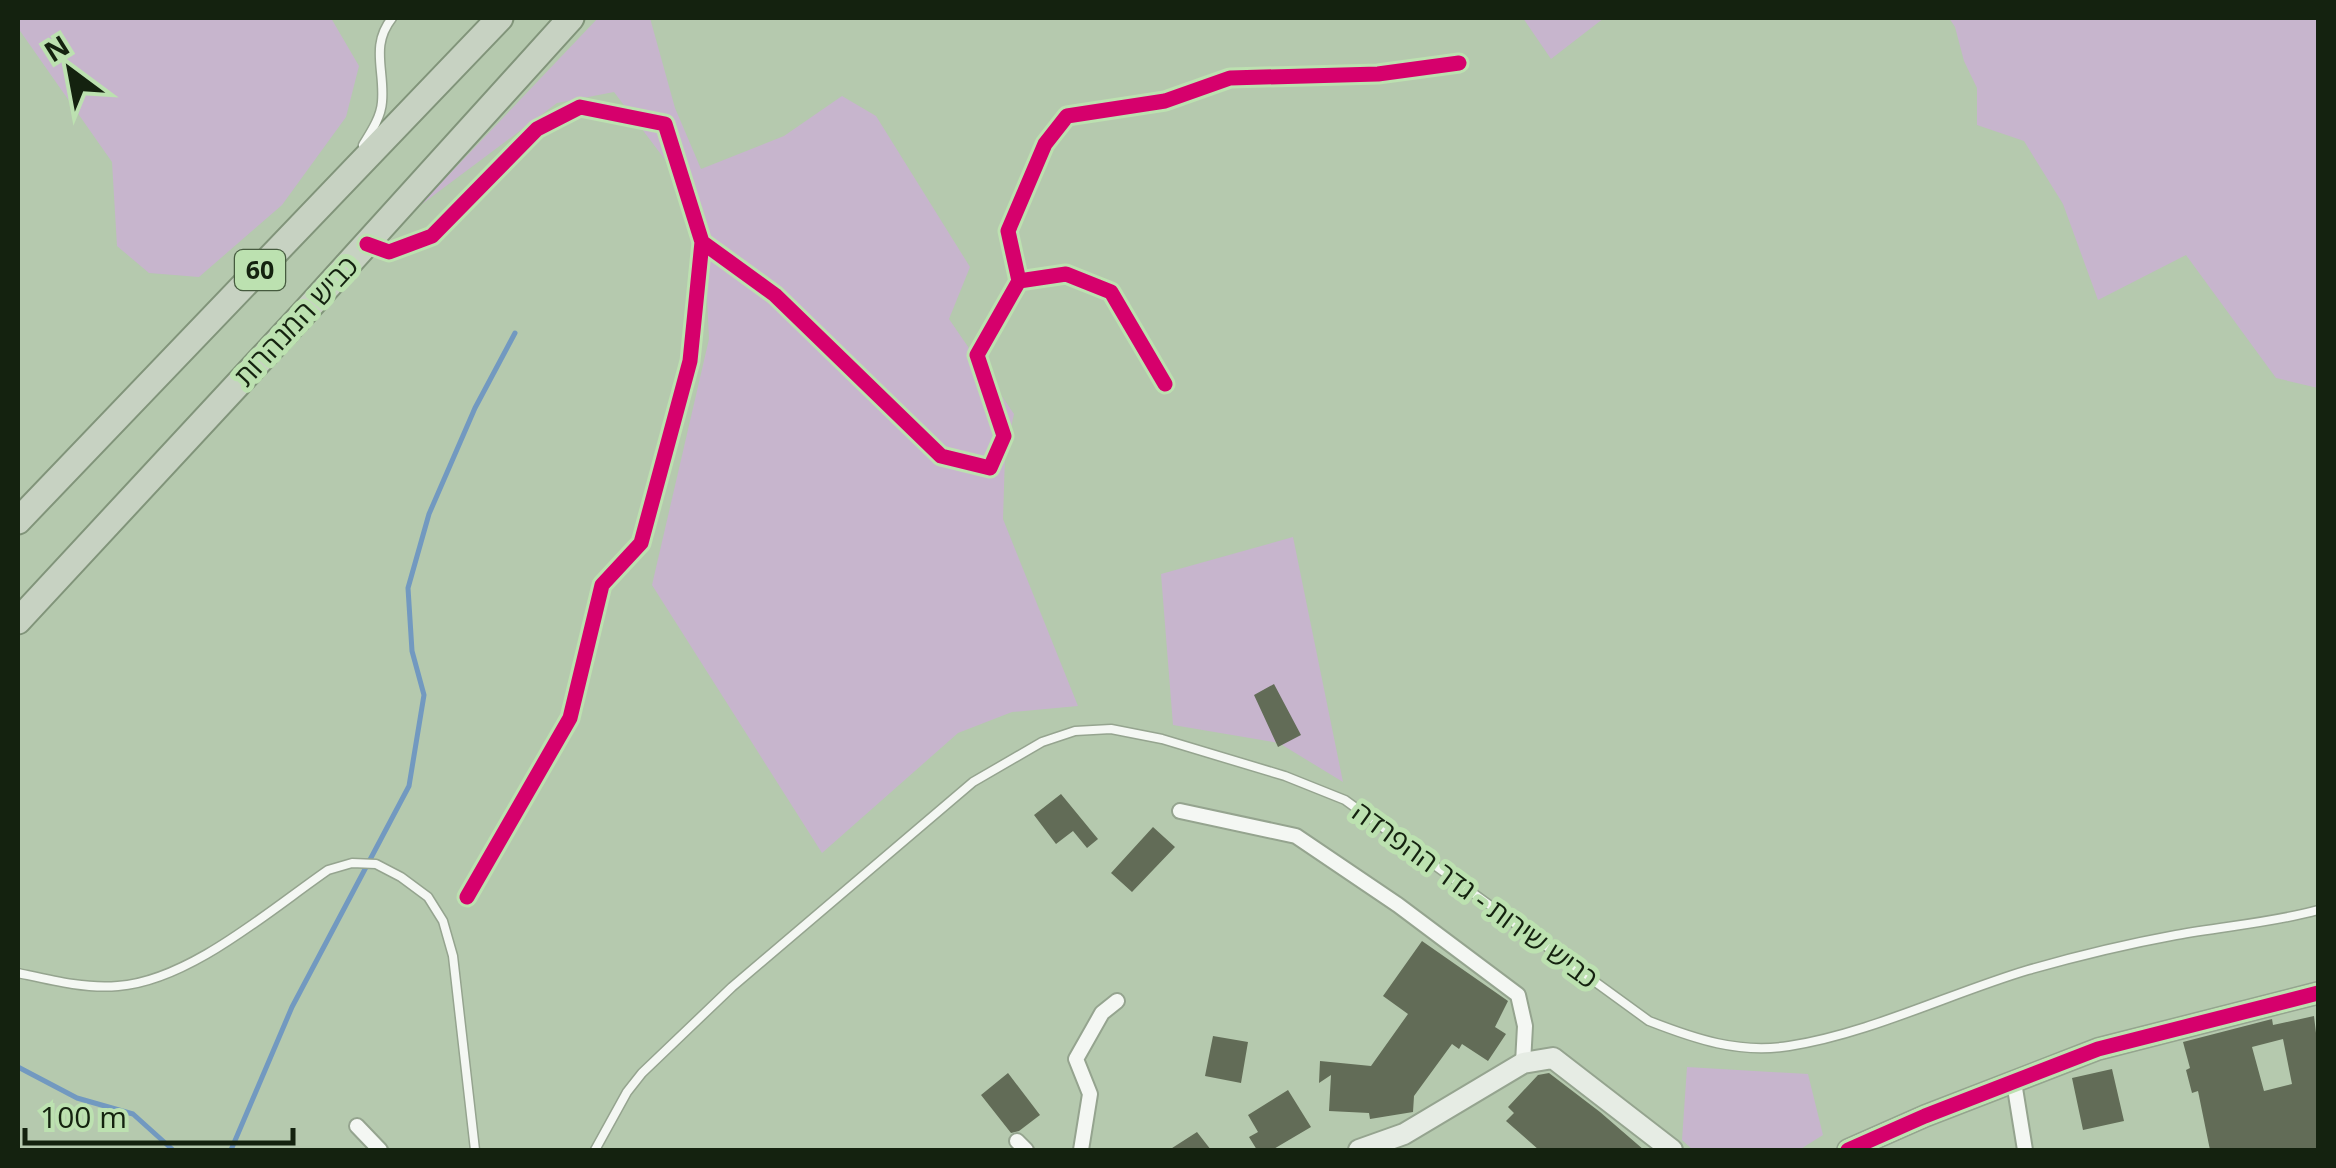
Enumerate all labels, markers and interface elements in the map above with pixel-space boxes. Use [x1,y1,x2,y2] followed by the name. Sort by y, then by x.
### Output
[20,20,120,120] north arrow
[37,26,76,70] text: N
[225,247,366,394] street label: כביש המנהרות
[235,250,285,290] road number: 60
[1345,792,1606,996] street label: כביש שירות - גדר ההפרדה
[25,1083,292,1145] scale bar
[40,1096,127,1137] text: 100 m

